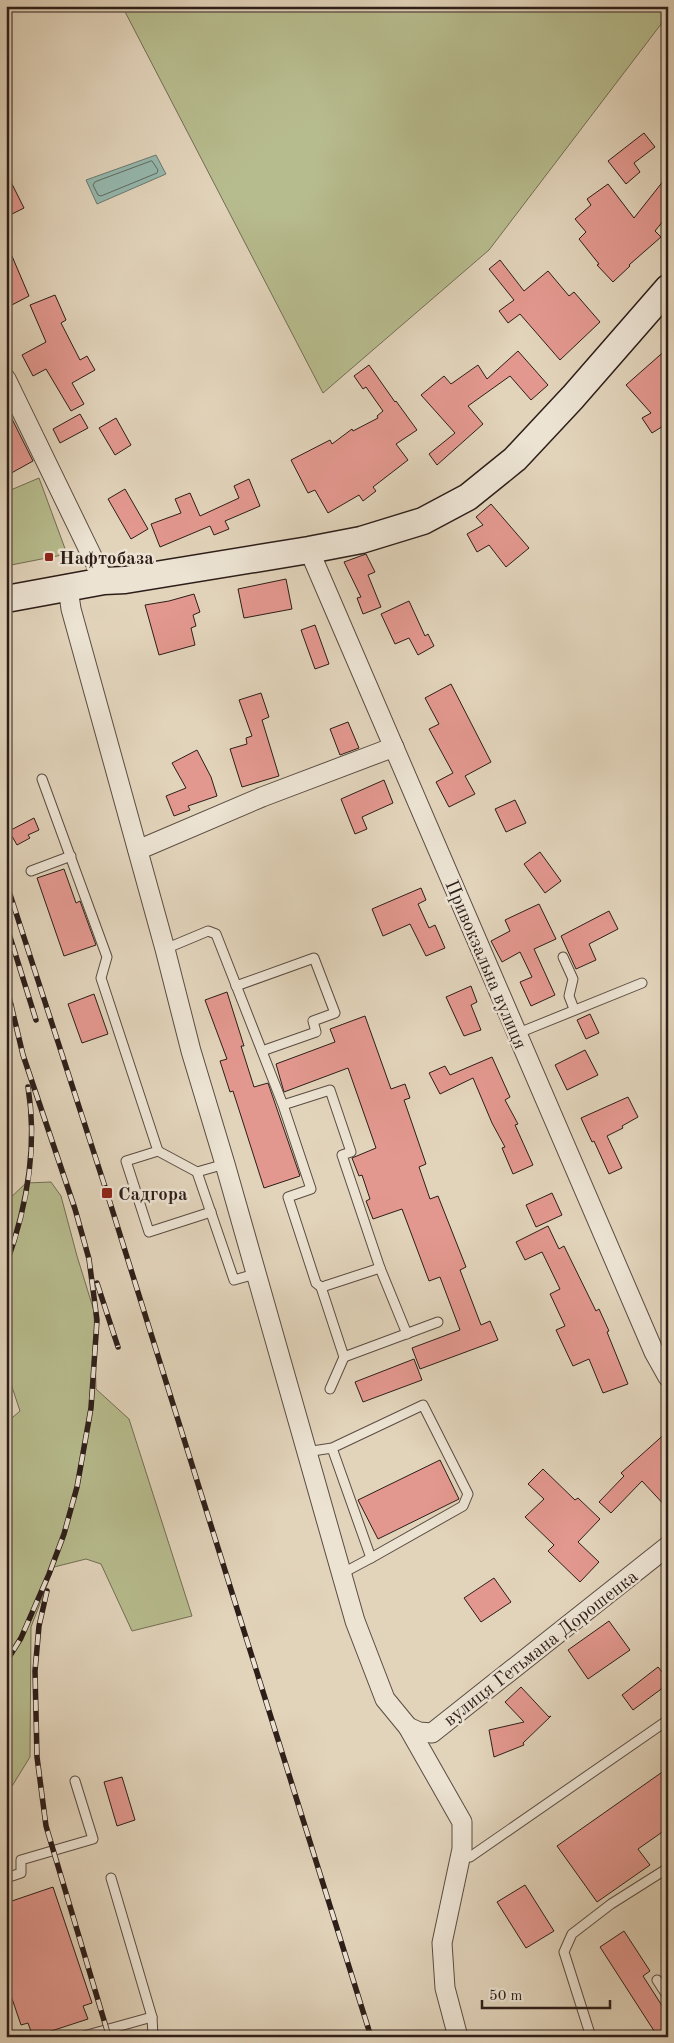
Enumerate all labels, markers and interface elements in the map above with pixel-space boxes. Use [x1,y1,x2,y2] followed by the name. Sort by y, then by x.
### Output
[59,550,154,569] place label: Нафтобаза
[43,551,55,563] marker: Нафтобаза
[440,878,529,1052] street label: Привокзальна вулиця
[100,1186,114,1200] marker: Садгора
[118,1186,188,1205] place label: Садгора
[441,1567,643,1731] street label: вулиця Гетьмана Дорошенка
[482,1978,609,2010] scale bar
[489,1989,523,2004] text: 50 m

